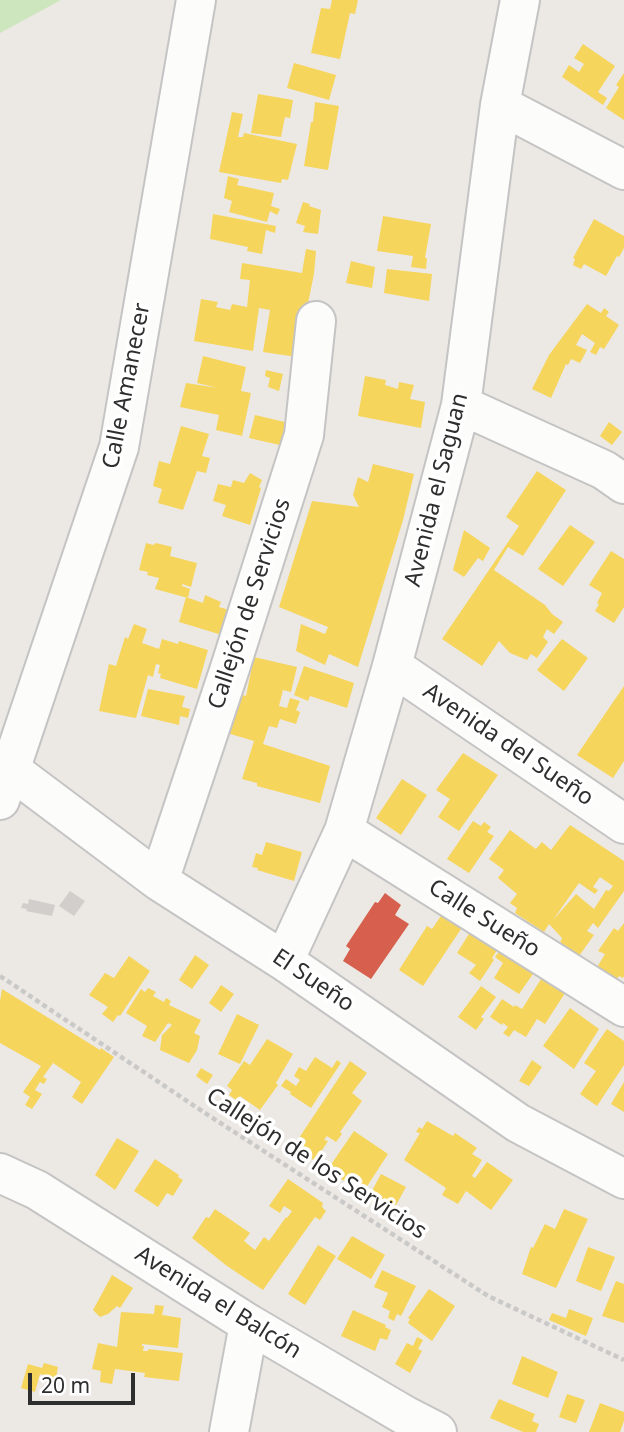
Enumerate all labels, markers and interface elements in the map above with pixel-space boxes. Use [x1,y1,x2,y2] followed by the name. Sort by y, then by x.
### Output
[97,301,157,471] street label: Calle Amanecer
[400,390,474,590] street label: Avenida el Saguan
[203,495,297,713] street label: Callejón de Servicios
[418,678,598,812] street label: Avenida del Sueño
[423,874,545,964] street label: Calle Sueño
[267,944,359,1018] street label: El Sueño
[201,1082,431,1246] street label: Callejón de los Servicios
[130,1241,306,1365] street label: Avenida el Balcón
[32,1358,138,1402] scale bar
[41,1371,90,1399] text: 20 m

